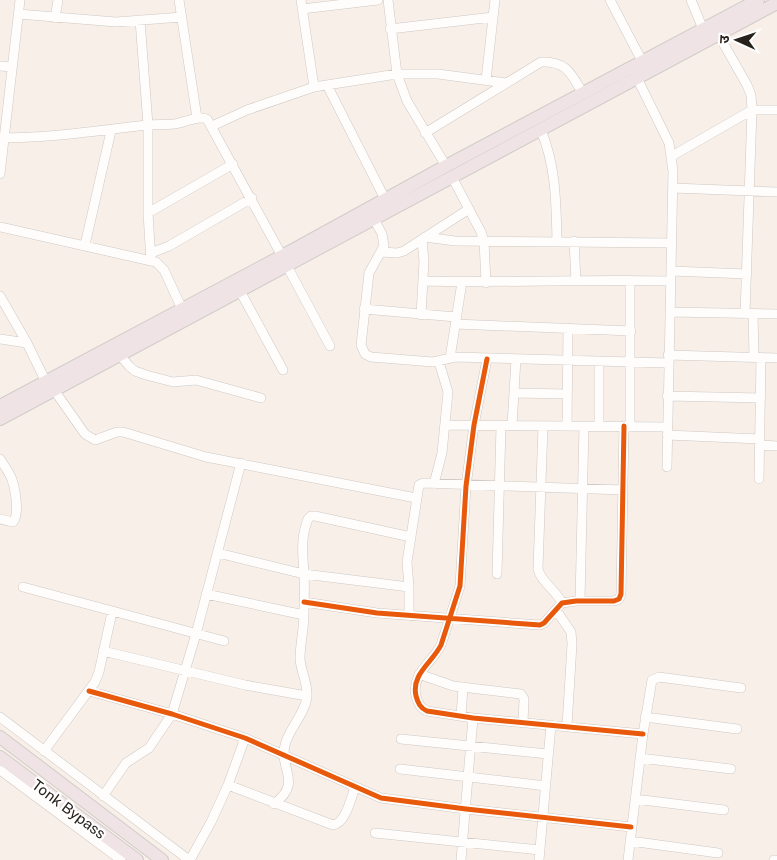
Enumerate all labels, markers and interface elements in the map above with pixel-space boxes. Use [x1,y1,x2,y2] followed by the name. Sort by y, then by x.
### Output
[712,15,762,65] north arrow
[716,34,732,44] text: उ
[29,776,109,842] street label: Tonk Bypass

